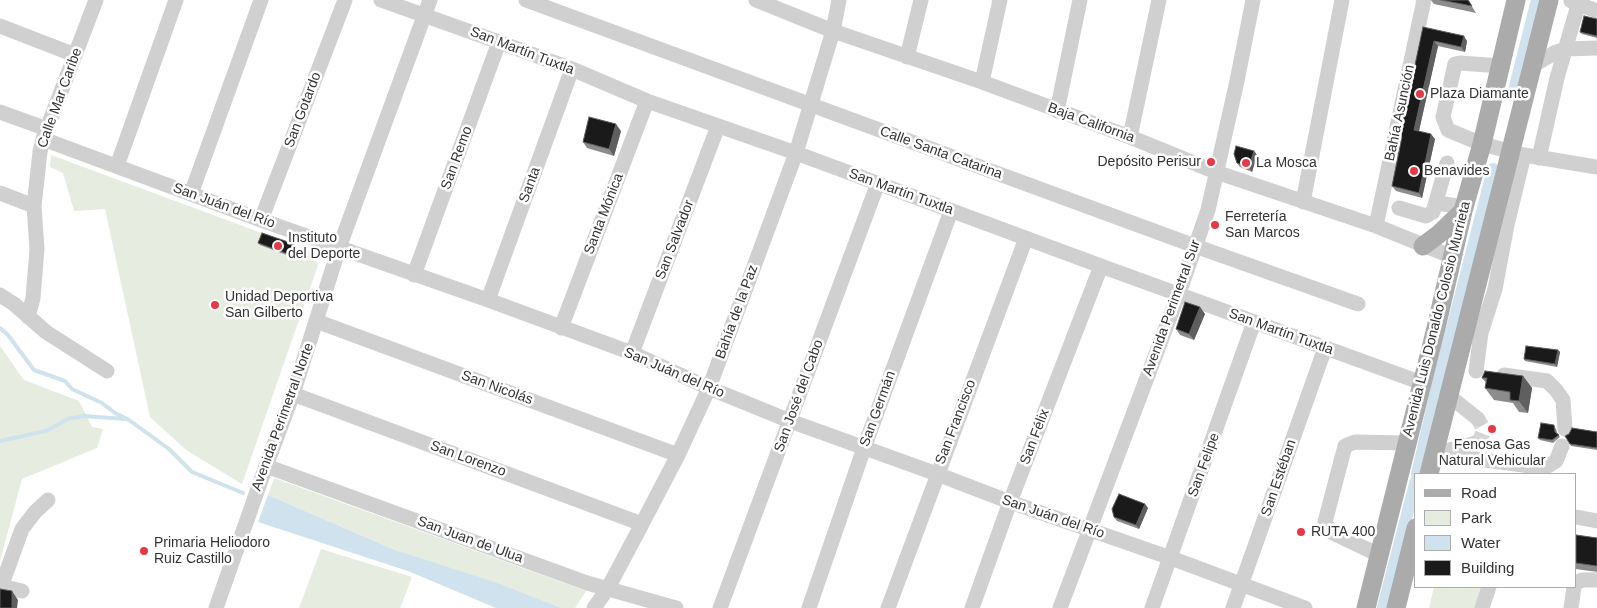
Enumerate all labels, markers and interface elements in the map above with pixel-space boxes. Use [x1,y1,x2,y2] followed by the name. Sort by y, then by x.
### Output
[468,23,576,79] street label: San Martín Tuxtla
[34,46,86,150] street label: Calle Mar Caribe
[1382,63,1418,163] street label: Bahía Asunción
[281,70,325,150] street label: San Gotardo
[1430,86,1529,102] place label: Plaza Diamante
[1414,88,1426,100] marker: Plaza Diamante
[1045,100,1137,146] street label: Baja California
[877,123,1005,183] street label: Calle Santa Catarina
[438,124,476,192] street label: San Remo
[1098,154,1201,170] place label: Depósito Perisur
[1256,155,1317,171] place label: La Mosca
[1205,156,1217,168] marker: Depósito Perisur
[1240,157,1252,169] marker: La Mosca
[1424,163,1489,179] place label: Benavides
[516,165,544,205] street label: Santa
[846,165,956,219] street label: San Martín Tuxtla
[1408,165,1420,177] marker: Benavides
[581,171,627,257] street label: Santa Mónica
[171,180,277,232] street label: San Juán del Río
[652,198,698,282] street label: San Salvador
[1400,200,1474,438] street label: Avenida Luis Donaldo Colosio Murrieta
[1225,209,1300,242] place label: Ferretería San Marcos
[1209,219,1221,231] marker: Ferretería San Marcos
[288,230,360,262] place label: Instituto del Deporte
[1140,238,1204,378] street label: Avenida Perimetral Sur
[272,240,284,252] marker: Instituto del Deporte
[712,263,762,361] street label: Bahía de la Paz
[225,289,333,322] place label: Unidad Deportiva San Gilberto
[209,299,221,311] marker: Unidad Deportiva San Gilberto
[1226,305,1336,359] street label: San Martín Tuxtla
[771,338,827,454] street label: San José del Cabo
[248,341,318,493] street label: Avenida Perimetral Norte
[621,344,727,402] street label: San Juán del Río
[459,367,535,409] street label: San Nicolás
[857,369,899,449] street label: San Germán
[932,377,980,467] street label: San Francisco
[1017,407,1053,467] street label: San Félix
[1486,423,1498,435] marker: Fenosa Gas Natural Vehicular
[1185,431,1223,499] street label: San Felipe
[1258,437,1300,519] street label: San Estéban
[1439,437,1545,470] place label: Fenosa Gas Natural Vehicular
[428,438,508,480] street label: San Lorenzo
[1414,473,1577,588] legend
[1461,484,1497,501] text: Road
[999,492,1107,542] street label: San Juán del Río
[1461,509,1492,526] text: Park
[415,513,525,567] street label: San Juan de Ulua
[1311,524,1375,540] place label: RUTA 400
[1295,526,1307,538] marker: RUTA 400
[1461,534,1500,551] text: Water
[154,535,270,568] place label: Primaria Heliodoro Ruiz Castillo
[138,545,150,557] marker: Primaria Heliodoro Ruiz Castillo
[1461,559,1514,576] text: Building

